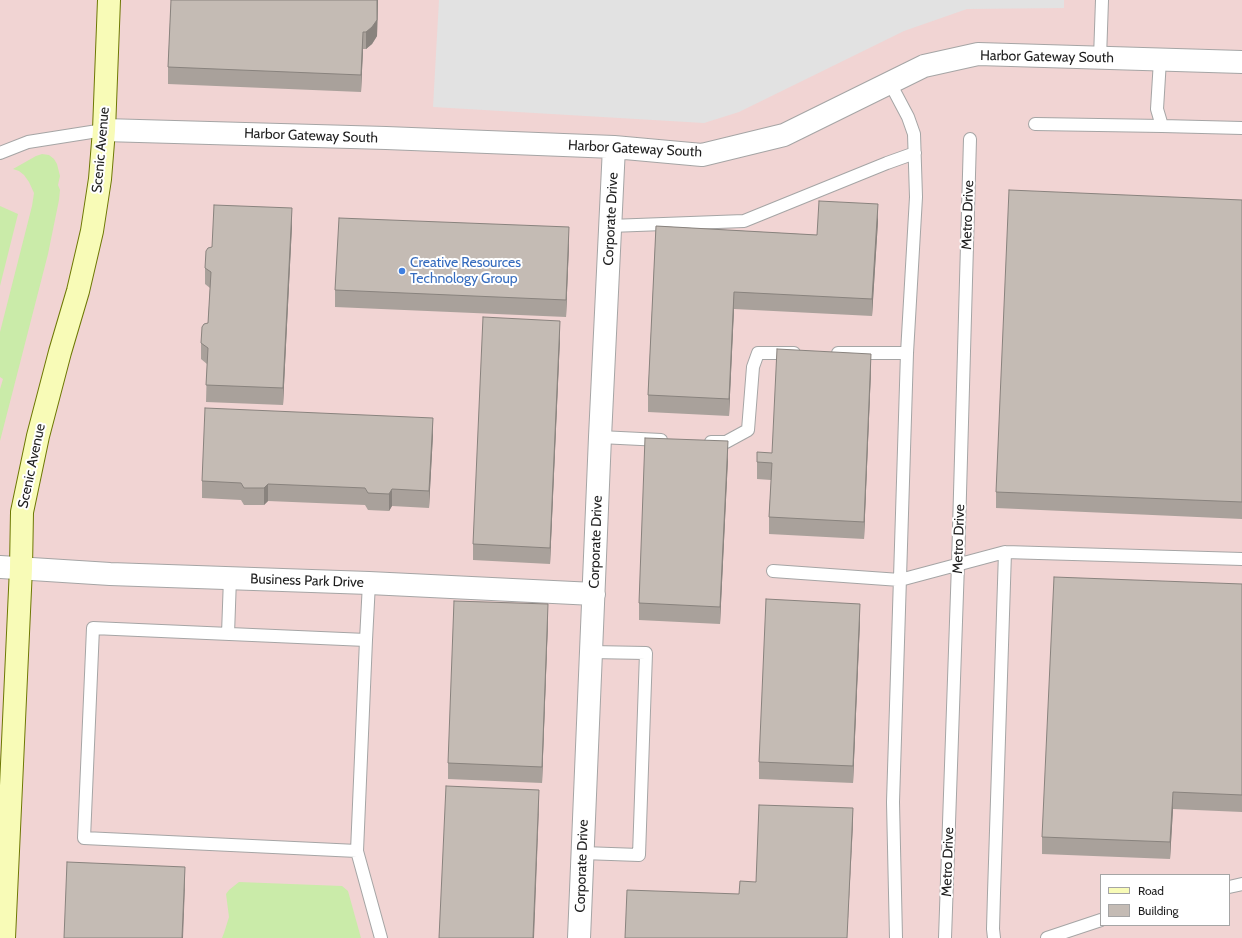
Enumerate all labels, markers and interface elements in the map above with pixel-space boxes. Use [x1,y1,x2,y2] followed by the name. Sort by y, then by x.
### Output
[980,47,1114,67] street label: Harbor Gateway South
[89,106,113,194] street label: Scenic Avenue
[244,125,378,147] street label: Harbor Gateway South
[568,137,702,161] street label: Harbor Gateway South
[600,172,622,266] street label: Corporate Drive
[958,180,978,250] street label: Metro Drive
[410,255,521,288] place label: Creative Resources Technology Group
[397,266,407,276] marker: Creative Resources Technology Group
[15,422,49,510] street label: Scenic Avenue
[586,495,606,589] street label: Corporate Drive
[949,504,969,574] street label: Metro Drive
[250,571,364,591] street label: Business Park Drive
[572,819,592,913] street label: Corporate Drive
[938,827,958,897] street label: Metro Drive
[1100,874,1230,926] legend
[1138,883,1164,898] text: Road
[1138,903,1179,918] text: Building

